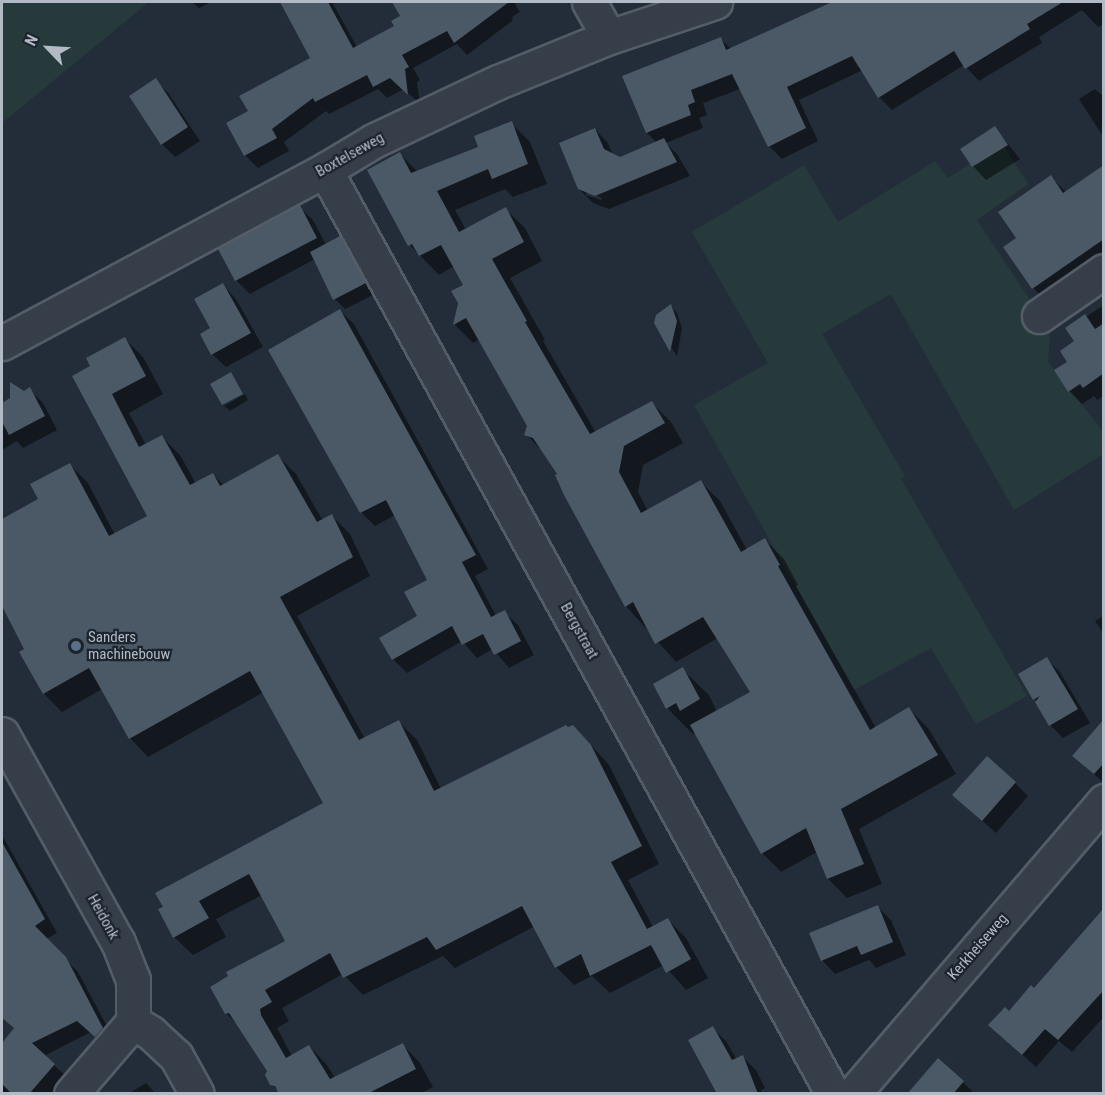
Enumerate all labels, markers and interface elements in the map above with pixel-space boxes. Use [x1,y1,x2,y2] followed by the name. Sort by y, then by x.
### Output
[18,18,78,78] north arrow
[21,32,42,49] text: N
[313,129,387,181] street label: Boxtelseweg
[556,600,602,662] street label: Bergstraat
[88,628,170,663] place label: Sanders machinebouw
[69,639,83,653] marker: Sanders machinebouw
[83,891,123,943] street label: Heidonk
[944,910,1012,984] street label: Kerkheiseweg

